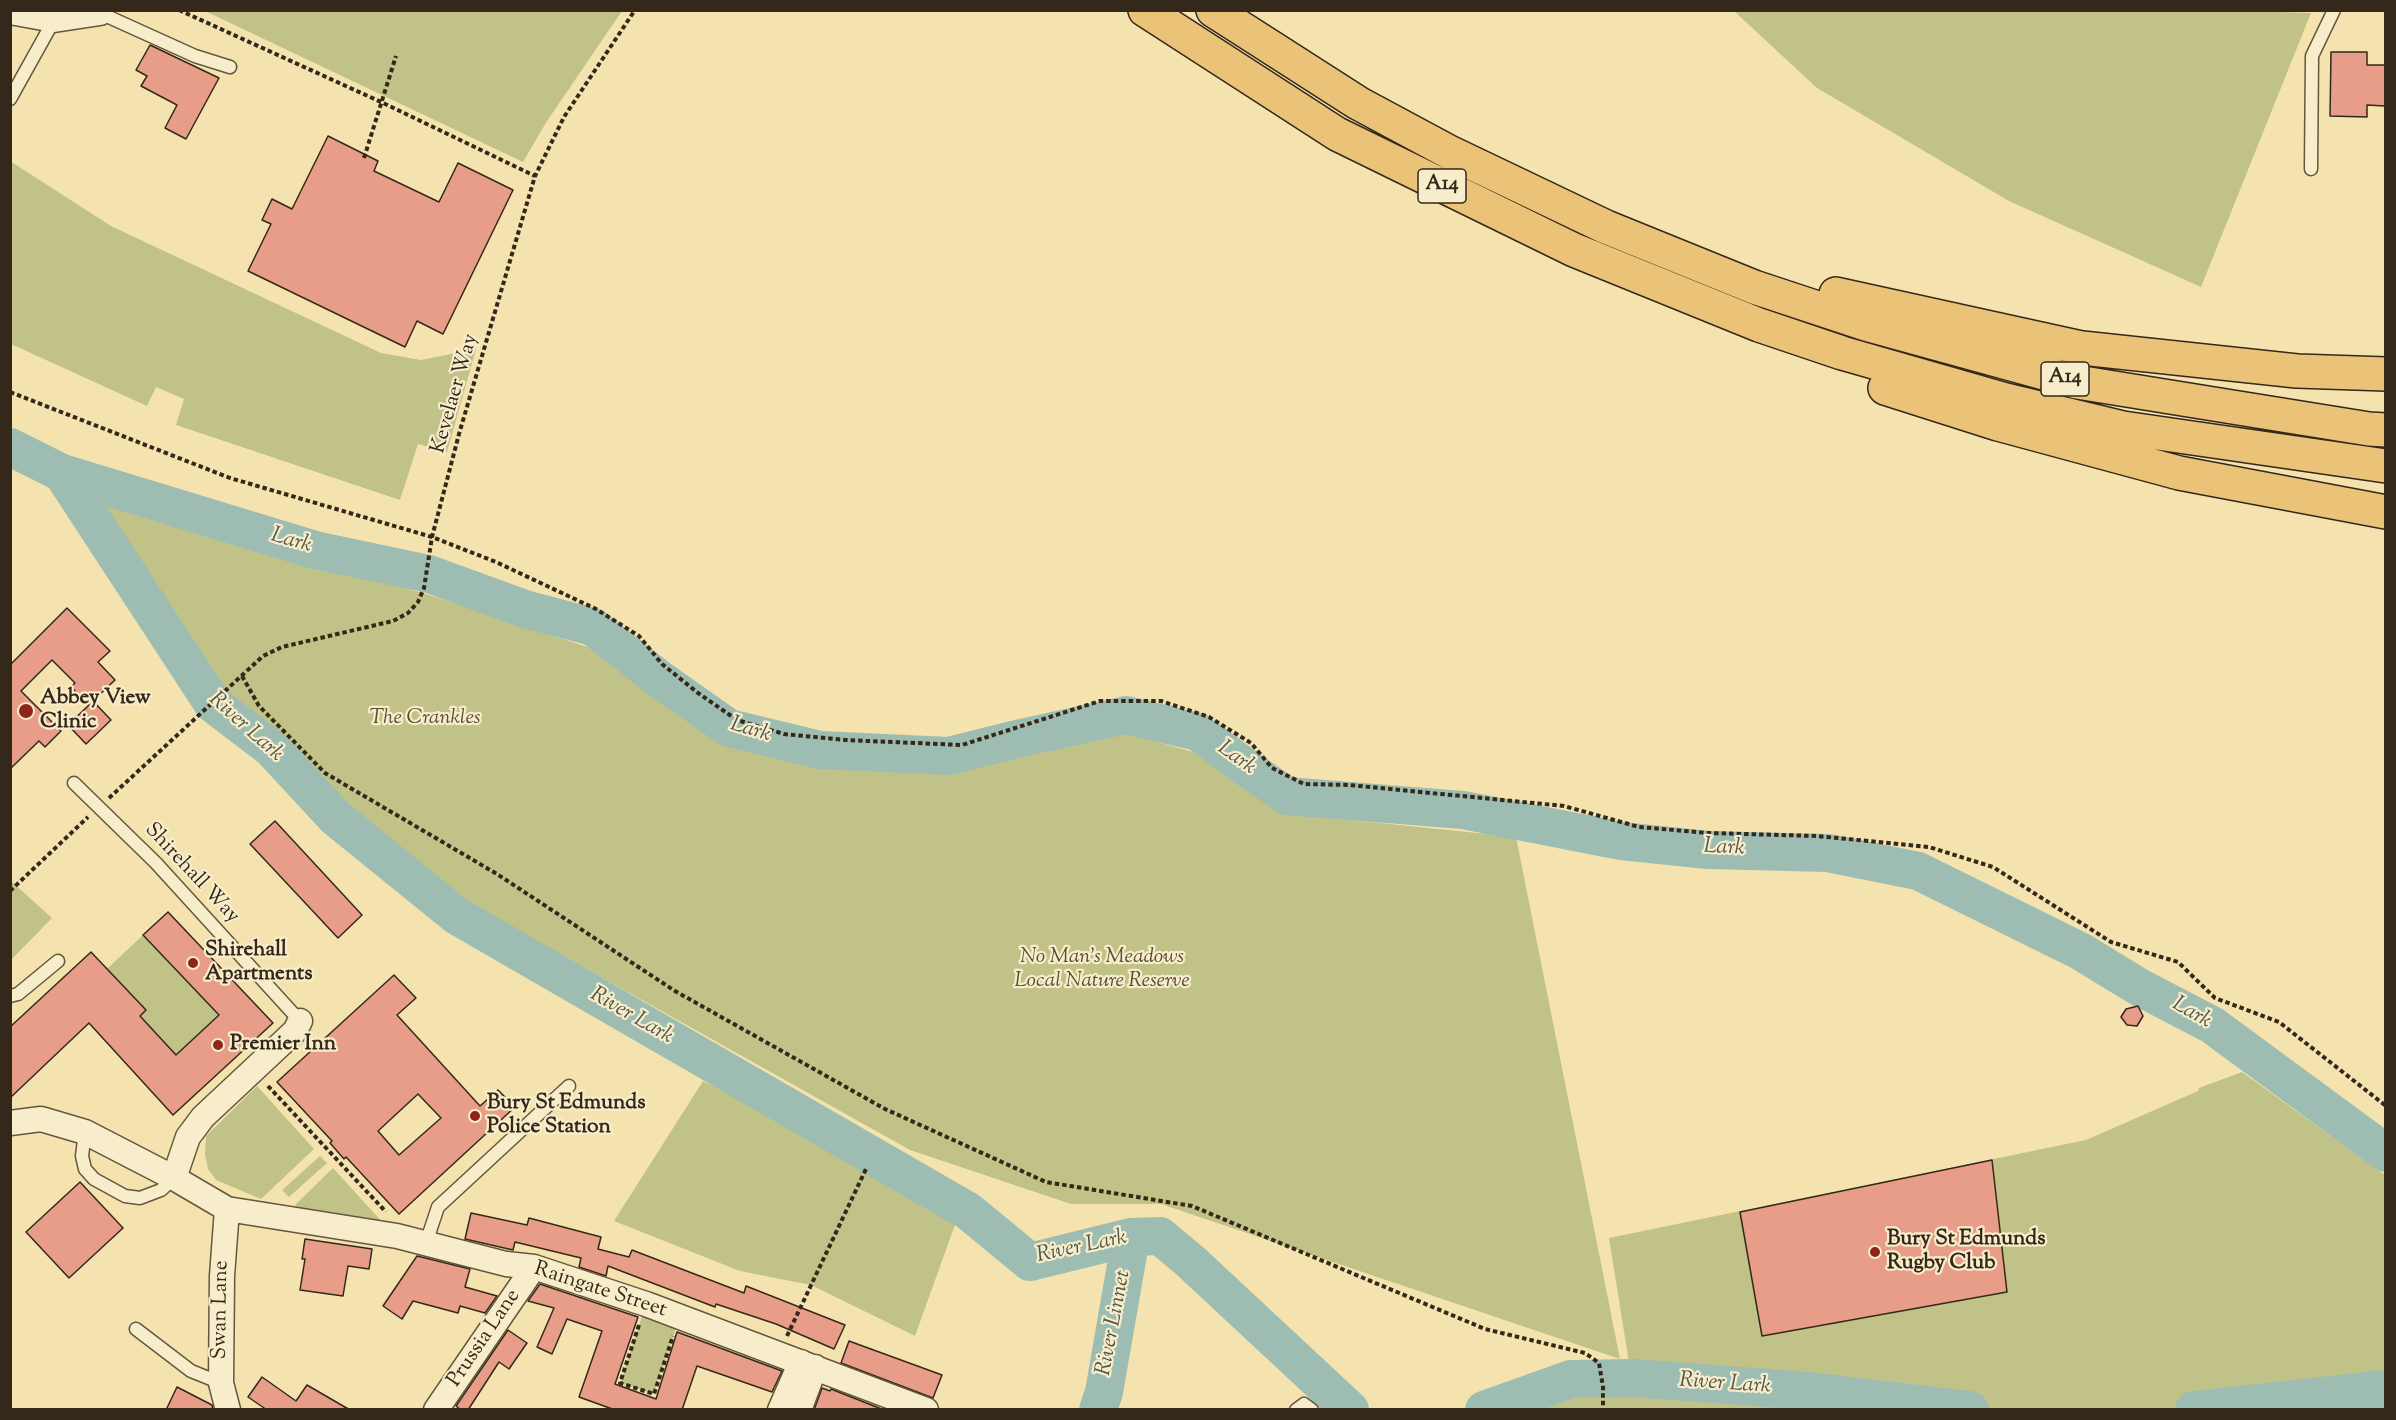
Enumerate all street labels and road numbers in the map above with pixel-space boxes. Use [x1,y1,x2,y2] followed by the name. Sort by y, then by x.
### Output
[1418,169,1466,203] road number: A14
[427,331,485,457] street label: Kevelaer Way
[2041,362,2089,396] road number: A14
[138,818,244,930] street label: Shirehall Way
[530,1258,670,1324] street label: Raingate Street
[209,1260,235,1360] street label: Swan Lane
[443,1285,527,1393] street label: Prussia Lane

